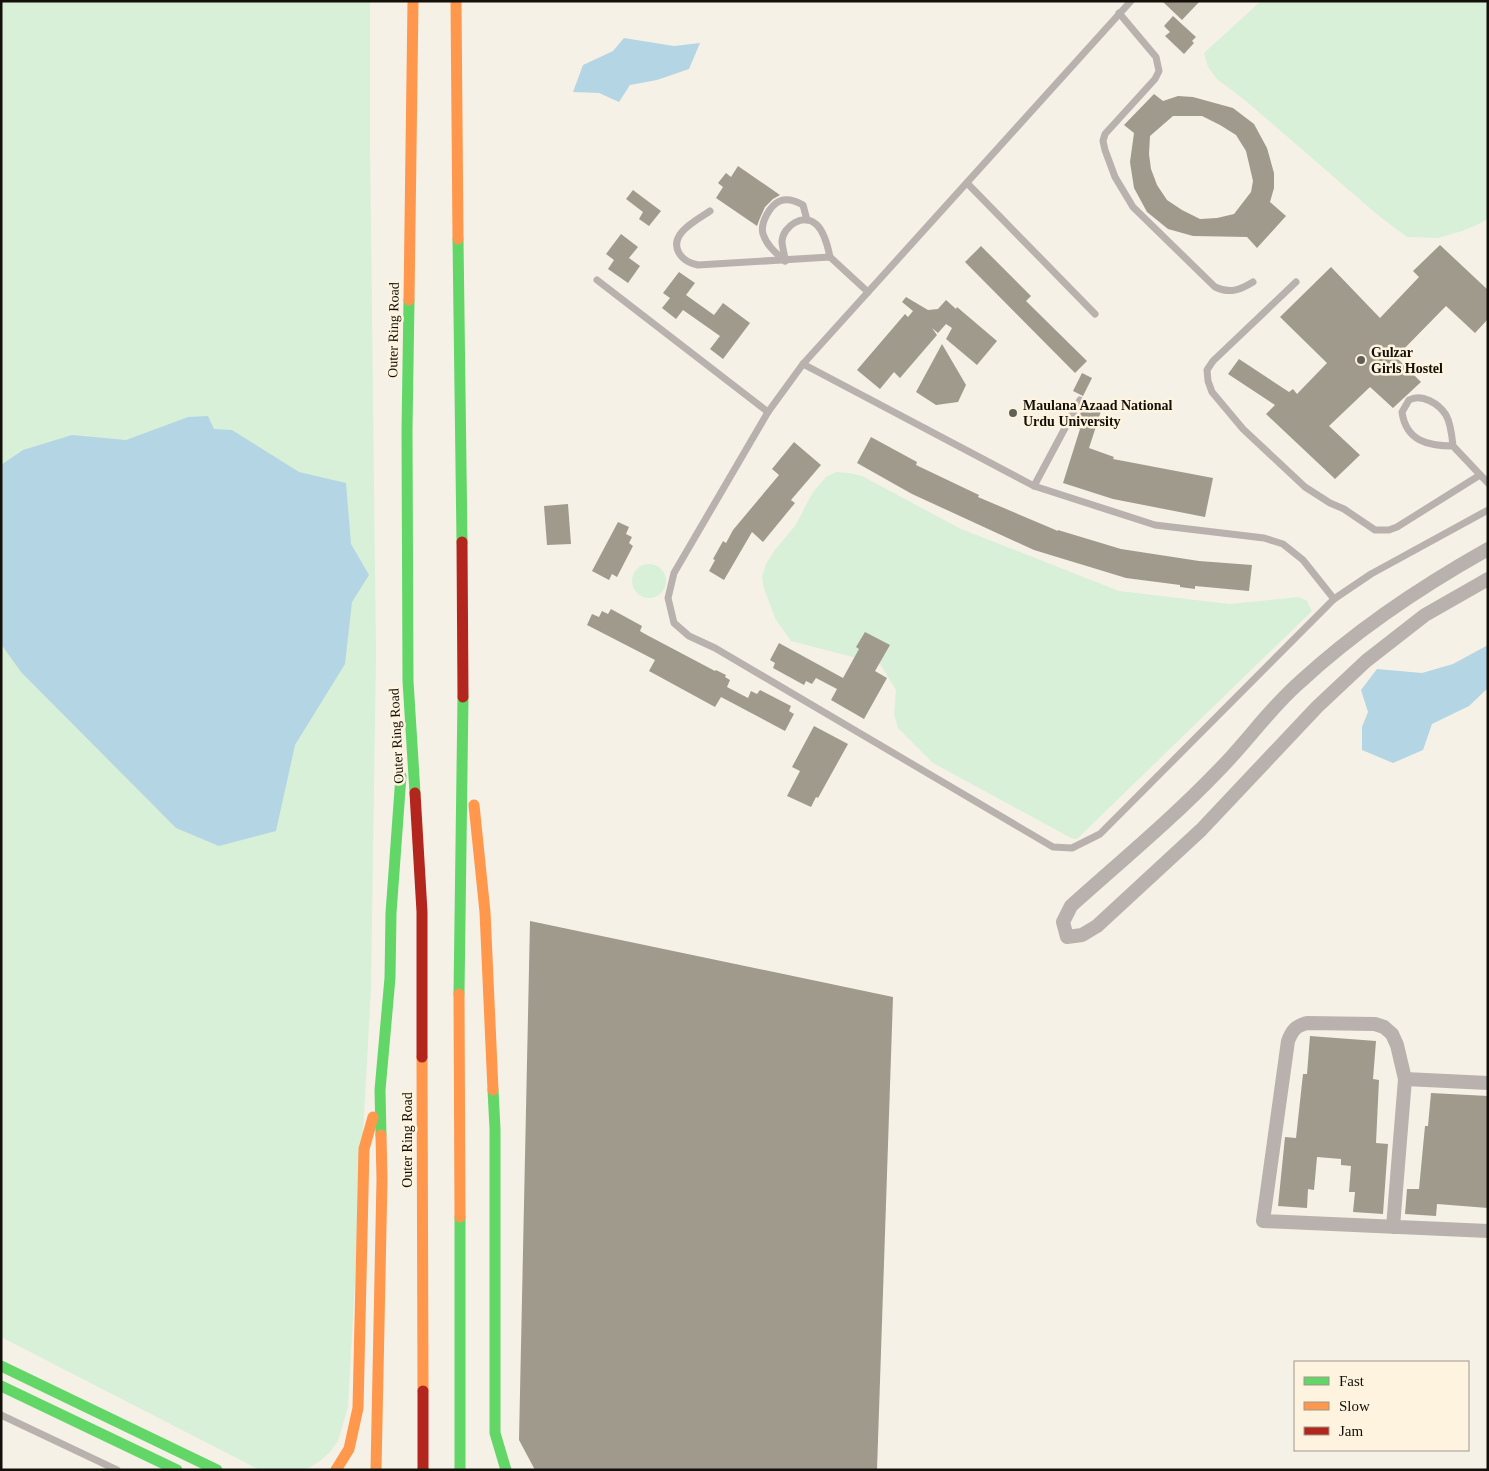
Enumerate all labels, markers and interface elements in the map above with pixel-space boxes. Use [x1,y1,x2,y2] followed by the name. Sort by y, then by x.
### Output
[385,282,402,378] street label: Outer Ring Road
[1371,345,1443,376] place label: Gulzar Girls Hostel
[1355,354,1367,366] marker: Gulzar Girls Hostel
[1023,398,1172,429] place label: Maulana Azaad National Urdu University
[1007,407,1019,419] marker: Maulana Azaad National Urdu University
[387,688,406,784] street label: Outer Ring Road
[400,1092,415,1188] street label: Outer Ring Road
[1294,1361,1469,1451] legend
[1339,1373,1365,1389] text: Fast
[1339,1398,1370,1414] text: Slow
[1339,1423,1363,1439] text: Jam

